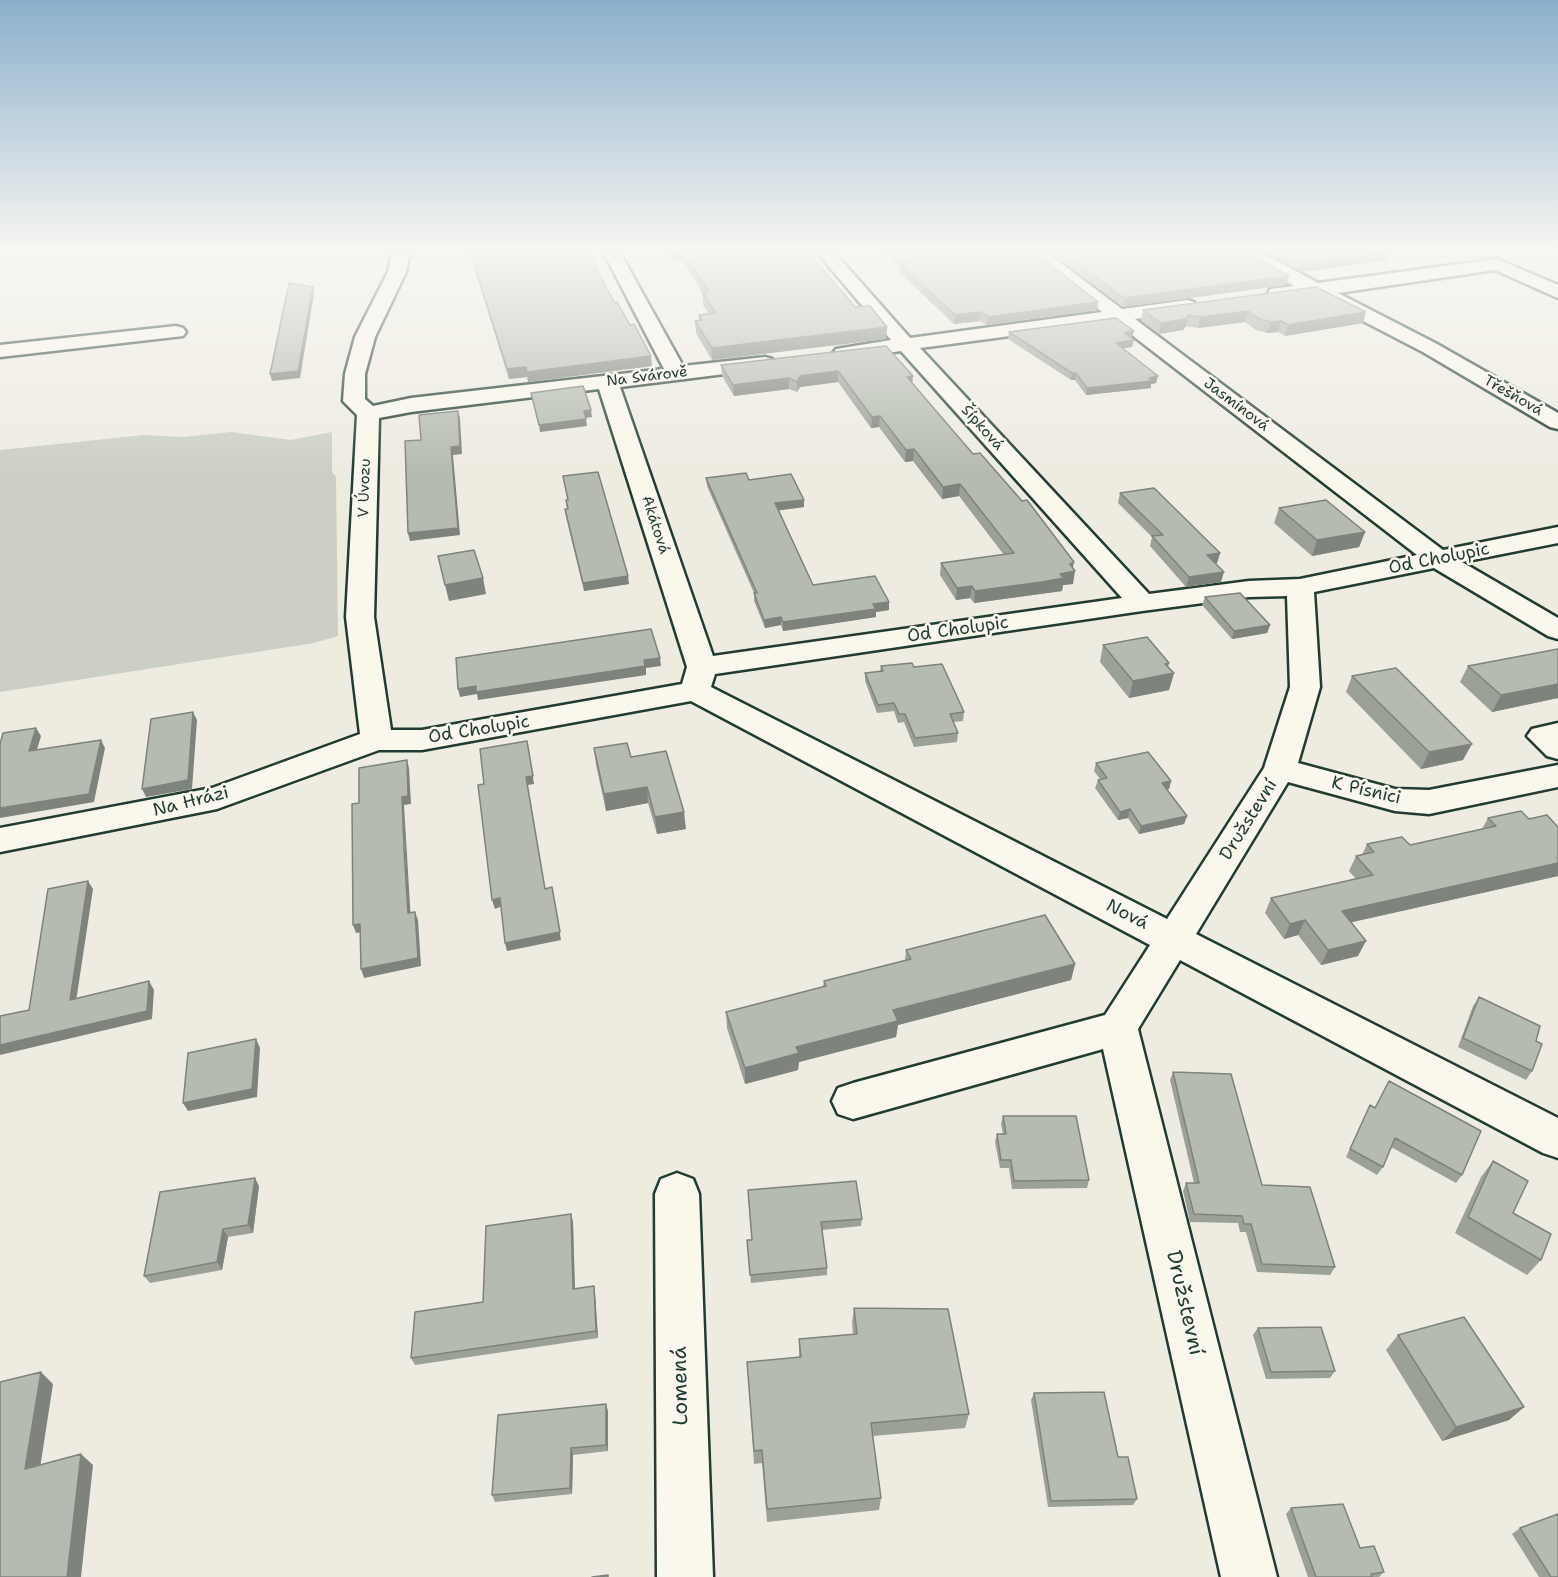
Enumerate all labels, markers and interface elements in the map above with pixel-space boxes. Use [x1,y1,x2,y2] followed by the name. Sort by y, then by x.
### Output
[605,363,689,391] street label: Na Svárově
[1480,372,1546,420] street label: Třešňová
[1200,375,1272,435] street label: Jasmínová
[957,402,1007,454] street label: Šípková
[355,458,375,518] street label: V Úvozu
[637,494,673,556] street label: Akátová
[1387,539,1491,579] street label: Od Cholupic
[906,612,1010,648] street label: Od Cholupic
[427,711,531,749] street label: Od Cholupic
[1329,773,1403,809] street label: K Písnici
[1216,775,1282,865] street label: Družstevní
[151,782,231,822] street label: Na Hrázi
[1102,895,1152,935] street label: Nová
[1160,1248,1208,1358] street label: Družstevní
[668,1346,694,1426] street label: Lomená

